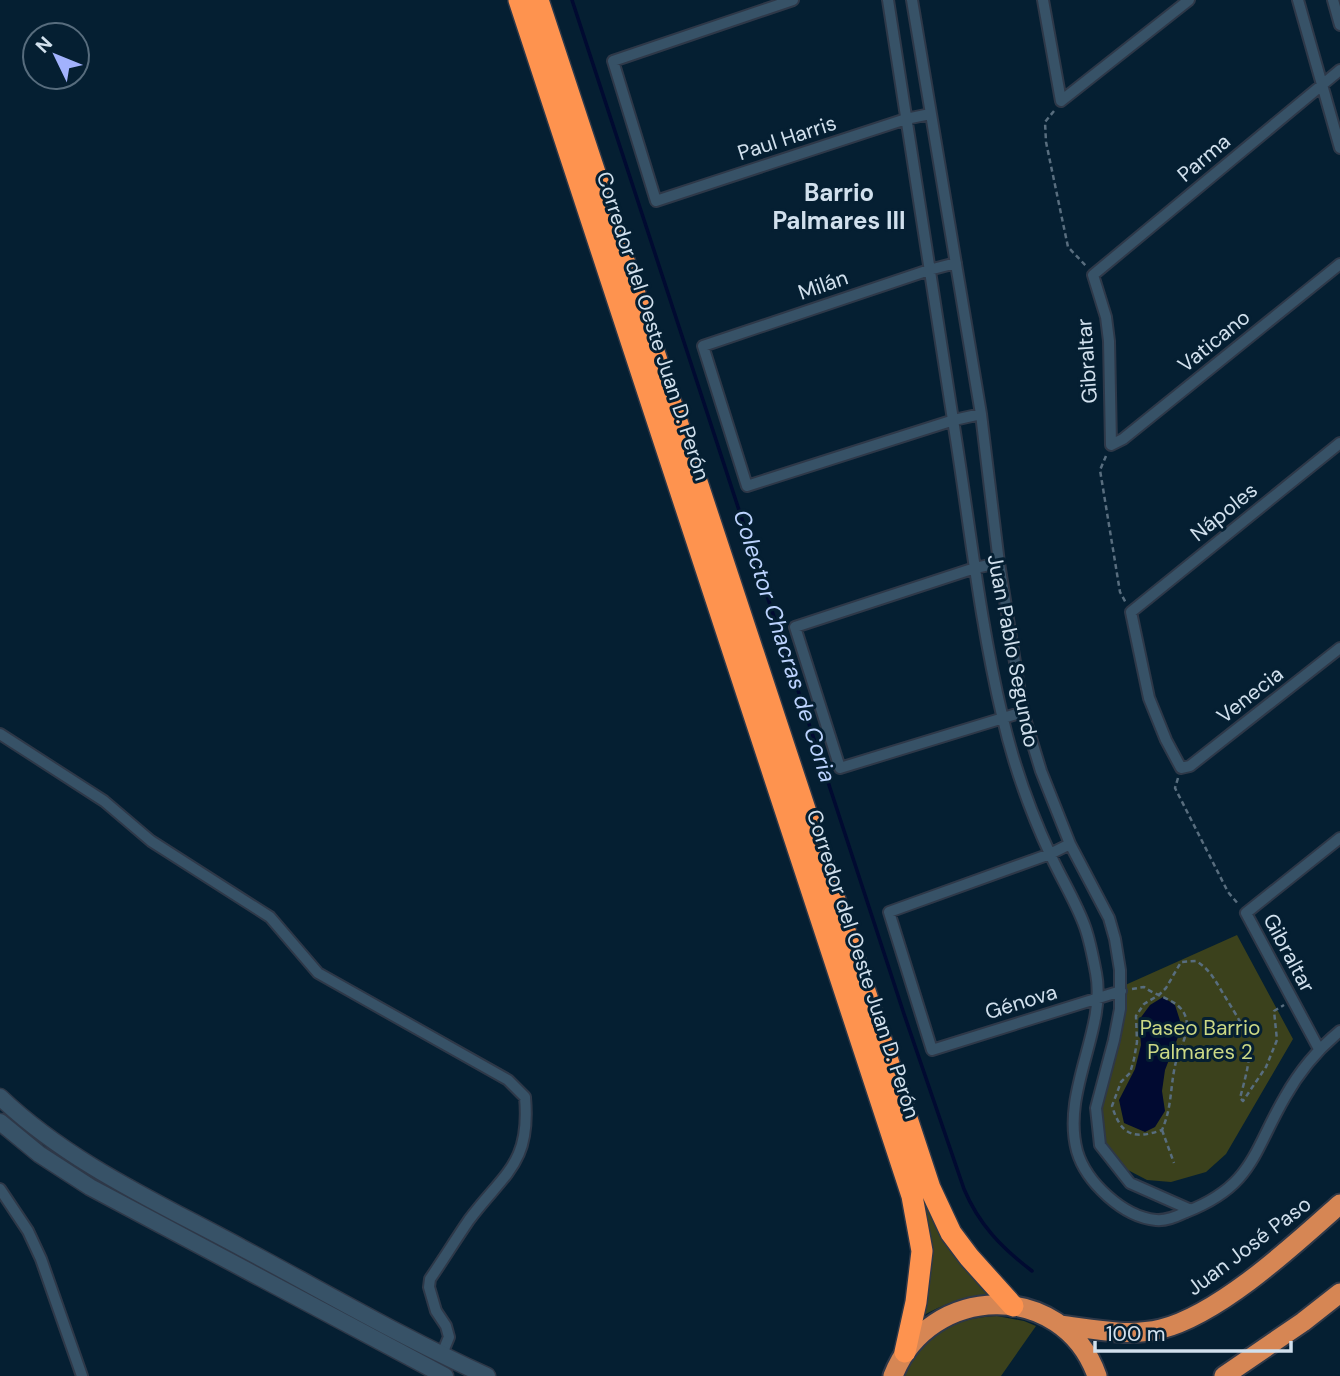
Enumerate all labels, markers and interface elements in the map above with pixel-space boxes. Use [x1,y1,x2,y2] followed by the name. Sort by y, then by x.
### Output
[21,21,91,91] north arrow
[30,31,58,58] text: N
[734,109,840,167] street label: Paul Harris
[1172,128,1236,188] street label: Parma
[590,168,716,484] street label: Corredor del Oeste Juan D. Perón
[772,177,906,236] district label: Barrio Palmares III
[794,263,852,307] street label: Milán
[1172,303,1256,379] street label: Vaticano
[1070,317,1104,405] street label: Gibraltar
[1185,476,1263,548] street label: Nápoles
[727,506,843,786] water label: Colector Chacras de Coria
[981,552,1045,750] street label: Juan Pablo Segundo
[1211,660,1289,730] street label: Venecia
[800,806,926,1122] street label: Corredor del Oeste Juan D. Perón
[1257,909,1322,997] street label: Gibraltar
[982,978,1060,1026] street label: Génova
[1140,1014,1260,1066] park label: Paseo Barrio Palmares 2
[1181,1190,1317,1302] street label: Juan José Paso
[1095,1310,1291,1354] scale bar
[1106,1320,1166,1348] text: 100 m

